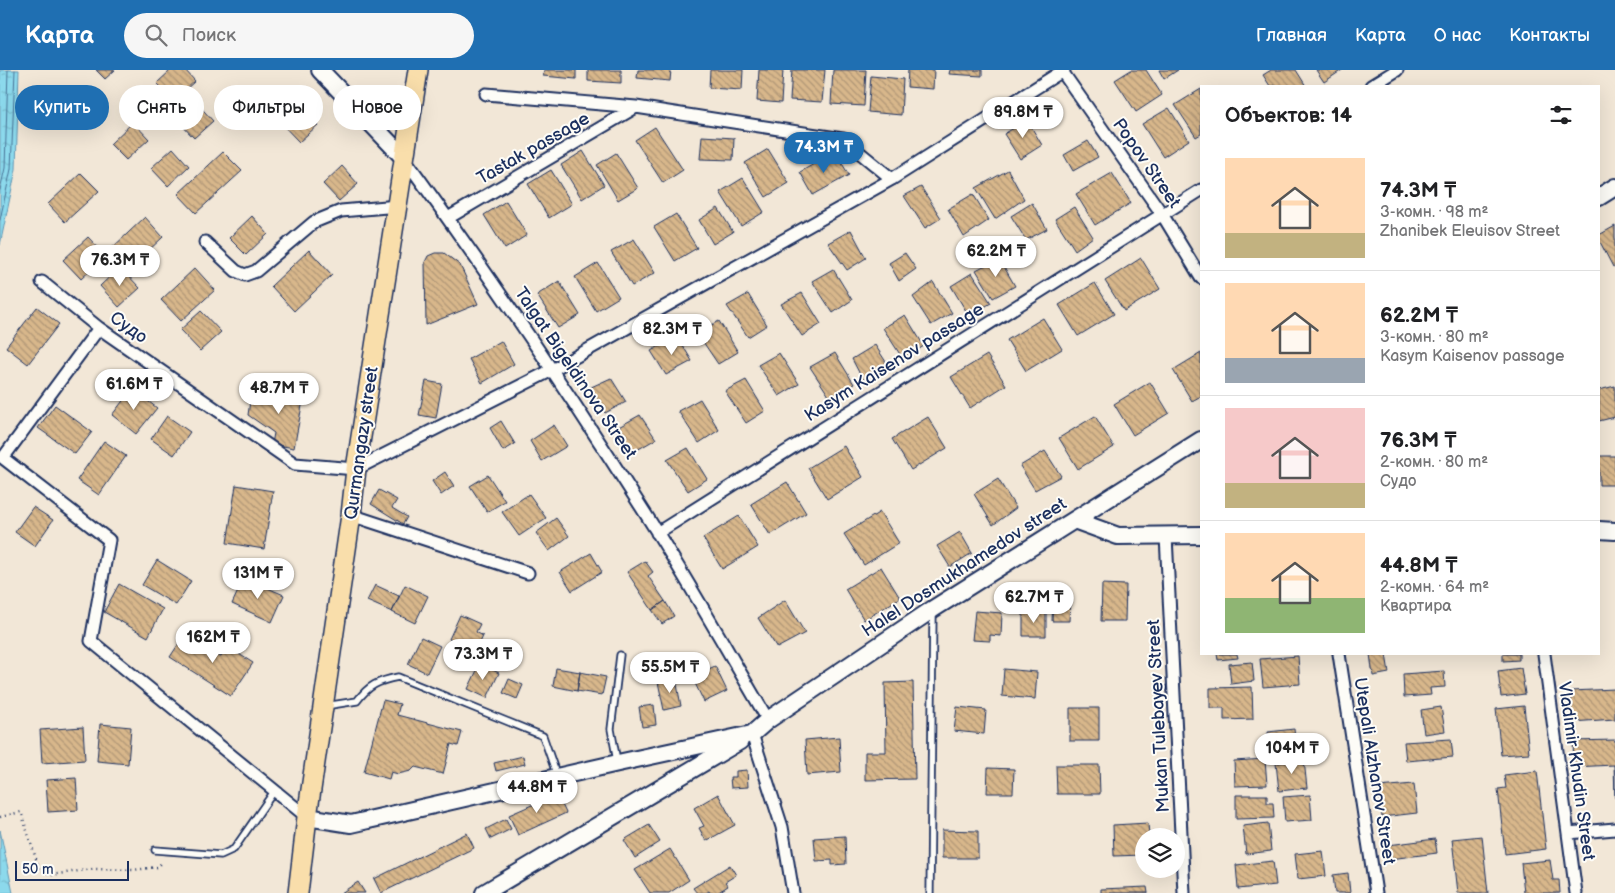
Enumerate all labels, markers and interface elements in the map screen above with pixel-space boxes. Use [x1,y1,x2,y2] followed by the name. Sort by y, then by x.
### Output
[124,13,474,58] search box
[25,21,94,50] text: Карта
[142,21,170,49] icon: search
[182,24,236,47] text: Поиск
[1256,25,1327,46] text: Главная
[1355,25,1406,46] text: Карта
[1434,25,1481,46] text: О нас
[1509,25,1590,46] text: Контакты
[15,85,109,130] chip: Купить
[119,85,204,130] chip: Снять
[214,85,323,130] chip: Фильтры
[333,85,421,130] chip: Новое
[977,97,1069,139] pin: 89.8M ₸
[1547,101,1575,129] icon: filters
[994,103,1052,122] text: 89.8M ₸
[1225,103,1352,128] text: Объектов: 14
[473,108,594,189] street label: Tastak passage
[1108,115,1185,212] street label: Popov Street
[778,132,870,174] pin: 74.3M ₸
[795,138,853,157] text: 74.3M ₸
[1265,178,1325,238] icon: home
[1380,178,1456,203] text: 74.3M ₸
[1380,203,1488,222] text: 3-комн. · 98 m²
[1380,222,1560,241] text: Zhanibek Eleuisov Street
[950,236,1042,278] pin: 62.2M ₸
[966,242,1026,261] text: 62.2M ₸
[74,244,166,287] pin: 76.3M ₸
[91,251,149,270] text: 76.3M ₸
[510,283,641,464] street label: Talgat Bigeldinova Street
[801,298,988,426] street label: Kasym Kaisenov passage
[1265,303,1325,363] icon: home
[1380,303,1458,328] text: 62.2M ₸
[106,307,151,348] street label: Судо
[626,314,718,356] pin: 82.3M ₸
[643,320,701,339] text: 82.3M ₸
[1380,328,1489,347] text: 3-комн. · 80 m²
[1380,347,1564,366] text: Kasym Kaisenov passage
[340,365,383,521] street label: Qurmangazy street
[88,368,180,411] pin: 61.6M ₸
[233,372,325,415] pin: 48.7M ₸
[106,375,162,394] text: 61.6M ₸
[250,379,308,398] text: 48.7M ₸
[1265,428,1325,488] icon: home
[1380,428,1456,453] text: 76.3M ₸
[1380,453,1488,472] text: 2-комн. · 80 m²
[1380,472,1416,491] text: Судо
[858,493,1071,641] street label: Halel Dosmukhamedov street
[1265,553,1325,613] icon: home
[1380,553,1457,578] text: 44.8M ₸
[217,558,299,600] pin: 131M ₸
[233,564,283,583] text: 131M ₸
[1380,578,1489,597] text: 2-комн. · 64 m²
[988,582,1080,624] pin: 62.7M ₸
[1005,588,1063,607] text: 62.7M ₸
[1380,597,1452,616] text: Квартира
[1143,618,1174,813] street label: Mukan Tulebayev Street
[172,622,254,664] pin: 162M ₸
[187,628,239,647] text: 162M ₸
[437,638,529,681] pin: 73.3M ₸
[454,645,512,664] text: 73.3M ₸
[624,652,716,694] pin: 55.5M ₸
[641,658,699,677] text: 55.5M ₸
[1349,676,1400,867] street label: Utepali Alzhanov Street
[1554,680,1600,862] street label: Vladimir Khudin Street
[1251,732,1333,775] pin: 104M ₸
[1266,739,1318,758] text: 104M ₸
[491,772,583,814] pin: 44.8M ₸
[508,778,566,797] text: 44.8M ₸
[1135,828,1185,878] map controls
[1135,828,1185,878] button: layers
[15,858,129,881] scale bar
[22,861,54,878] text: 50 m

